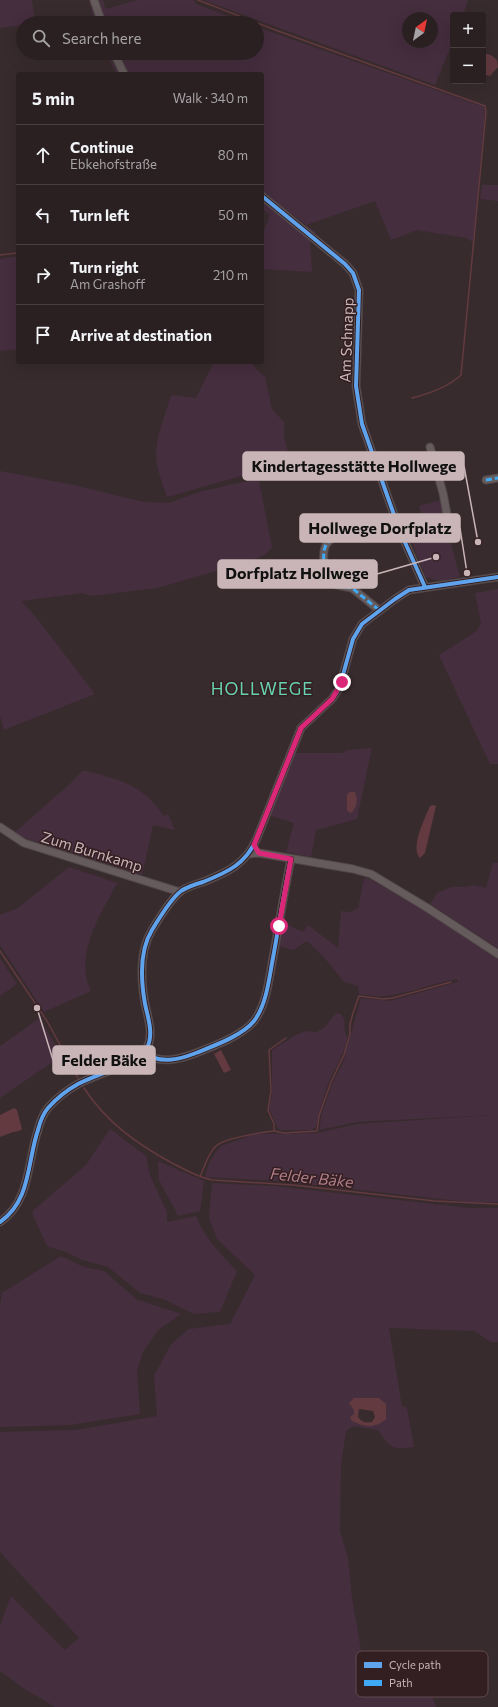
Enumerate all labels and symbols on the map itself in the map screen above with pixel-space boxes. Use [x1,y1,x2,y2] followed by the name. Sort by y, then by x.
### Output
[402,12,438,48] north arrow
[336,297,356,383] street label: Am Schnapp
[243,452,464,480] callout: Kindertagesstätte Hollwege
[251,456,457,475] text: Kindertagesstätte Hollwege
[300,514,460,542] callout: Hollwege Dorfplatz
[308,518,452,537] text: Hollwege Dorfplatz
[218,560,377,588] callout: Dorfplatz Hollwege
[225,563,369,582] text: Dorfplatz Hollwege
[333,673,351,691] route end
[211,678,313,699] district label: HOLLWEGE
[39,827,145,875] street label: Zum Burnkamp
[270,917,288,935] route start
[53,1046,155,1074] callout: Felder Bäke
[61,1050,147,1069] text: Felder Bäke
[269,1163,355,1191] water label: Felder Bäke
[356,1651,488,1697] legend
[389,1658,441,1671] text: Cycle path
[389,1676,412,1689] text: Path

